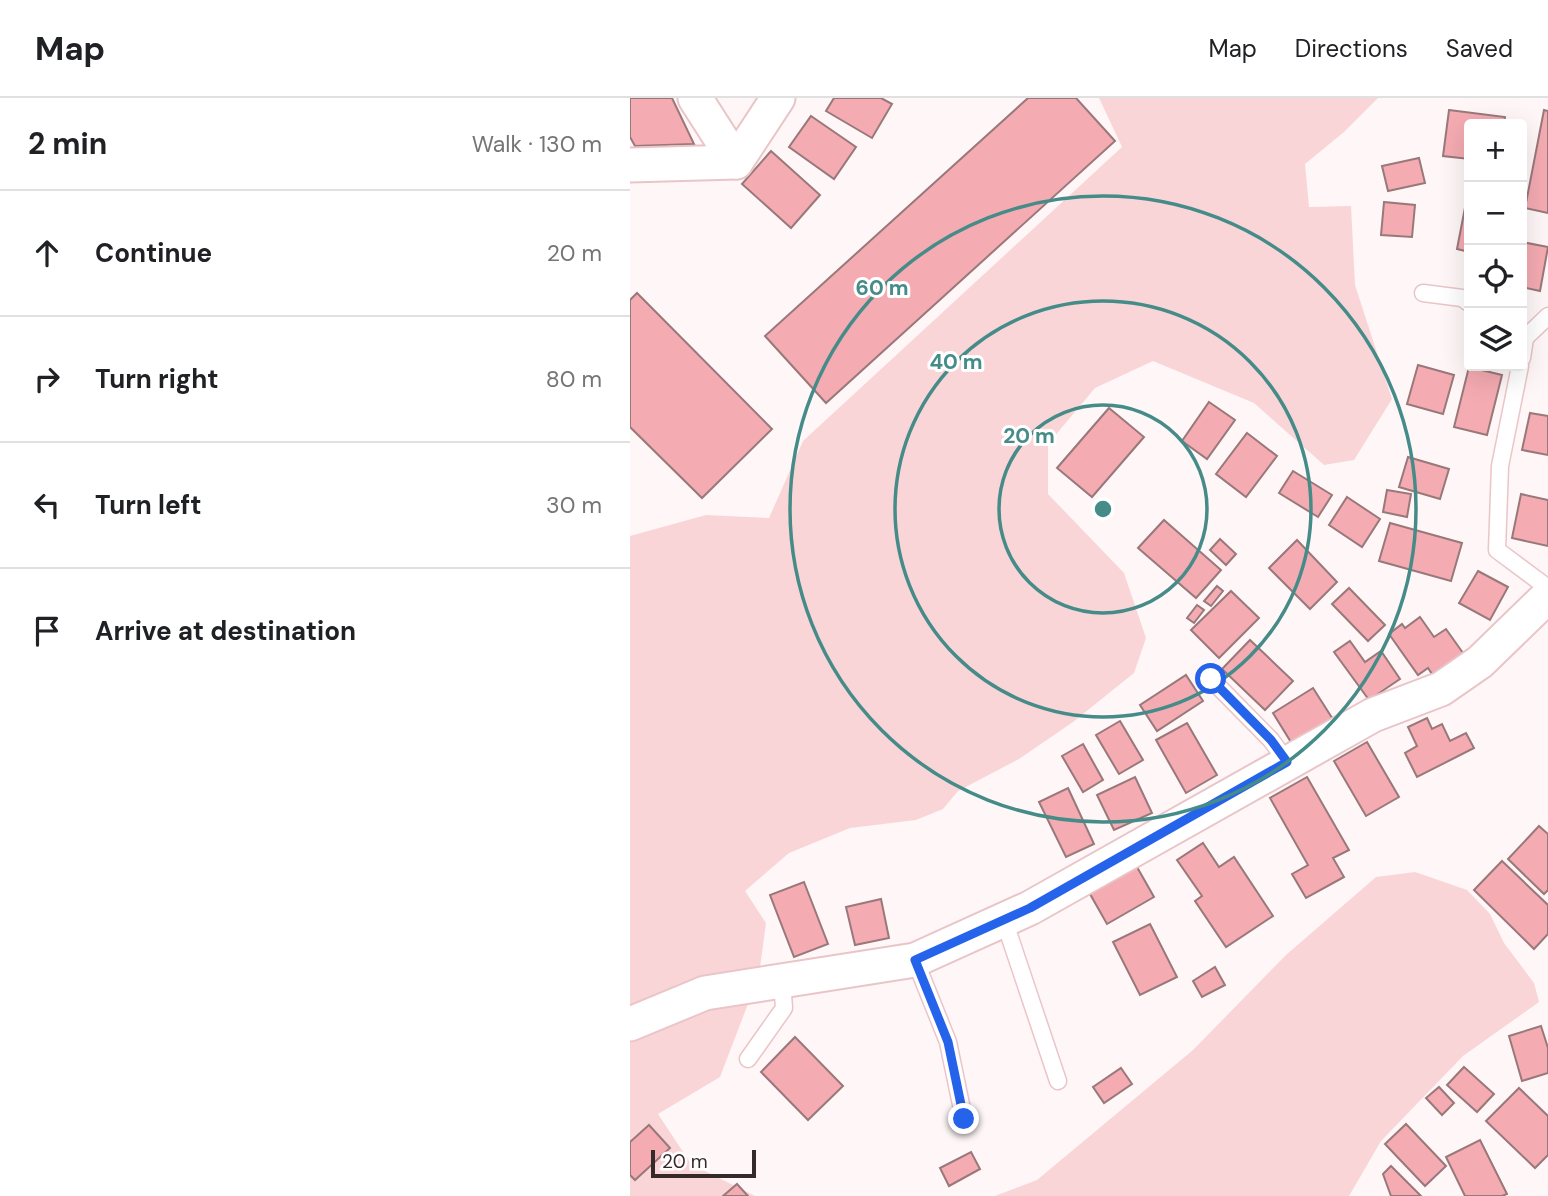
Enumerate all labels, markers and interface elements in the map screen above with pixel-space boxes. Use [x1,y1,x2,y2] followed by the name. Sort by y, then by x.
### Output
[35,27,105,70] text: Map
[1209,33,1257,64] text: Map
[1295,33,1408,64] text: Directions
[1446,33,1513,64] text: Saved
[1464,119,1527,371] map controls
[1464,119,1527,182] button: +
[28,124,107,163] text: 2 min
[472,129,602,159] text: Walk · 130 m
[1464,182,1527,245] button: −
[28,234,66,272] icon: ahead
[95,236,212,270] text: Continue
[547,238,602,268] text: 20 m
[1464,245,1527,308] button: locate
[856,274,908,302] text: 60 m
[1464,308,1527,371] button: layers
[929,348,983,376] text: 40 m
[28,360,66,398] icon: right
[95,362,219,396] text: Turn right
[546,364,602,394] text: 80 m
[1003,422,1055,450] text: 20 m
[28,486,66,524] icon: left
[95,488,202,522] text: Turn left
[546,490,602,520] text: 30 m
[1091,497,1115,521] centre of rings
[28,612,66,650] icon: arrive
[95,614,356,648] text: Arrive at destination
[1195,663,1226,694] route start
[948,1103,979,1134] route end
[651,1147,756,1179] scale bar
[662,1149,708,1174] text: 20 m

